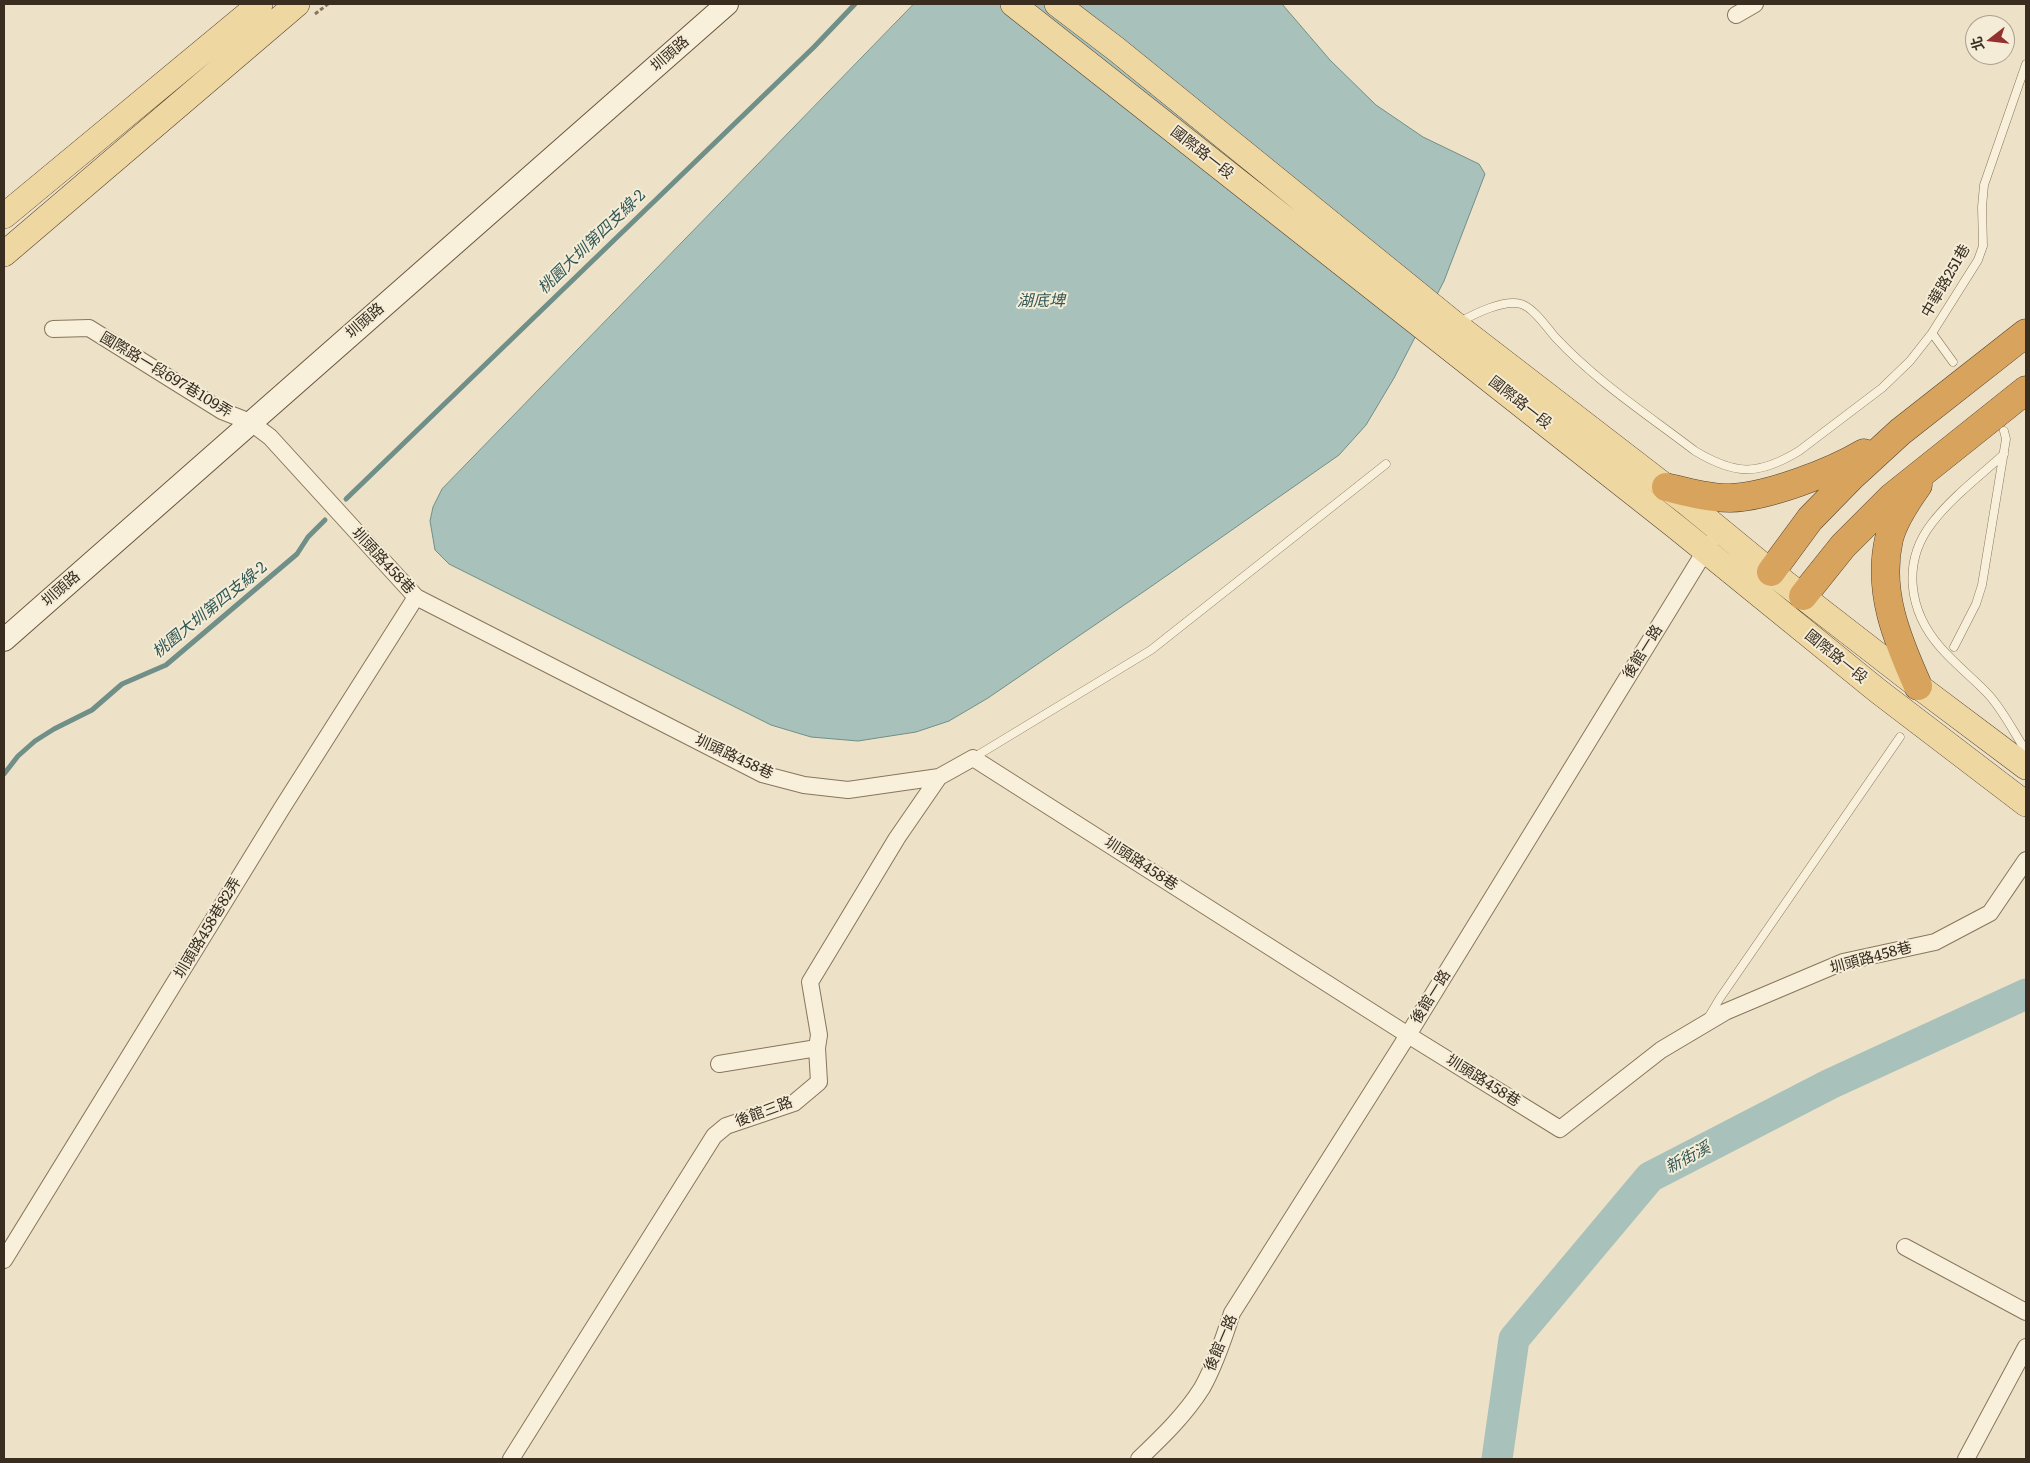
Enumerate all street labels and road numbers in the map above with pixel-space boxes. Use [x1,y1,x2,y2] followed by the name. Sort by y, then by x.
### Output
[647,32,693,76] street label: 圳頭路
[1167,123,1237,183] street label: 國際路一段
[1918,241,1974,321] street label: 中華路251巷
[342,299,388,343] street label: 圳頭路
[97,328,235,422] street label: 國際路一段697巷109弄
[1485,373,1555,433] street label: 國際路一段
[348,524,418,598] street label: 圳頭路458巷
[38,567,84,611] street label: 圳頭路
[1619,622,1667,682] street label: 後館一路
[1801,626,1871,688] street label: 國際路一段
[692,731,776,783] street label: 圳頭路458巷
[1101,834,1181,894] street label: 圳頭路458巷
[171,874,245,982] street label: 圳頭路458巷82弄
[1828,938,1914,978] street label: 圳頭路458巷
[1407,967,1455,1027] street label: 後館一路
[1443,1051,1523,1111] street label: 圳頭路458巷
[733,1093,795,1131] street label: 後館三路
[1201,1312,1241,1374] street label: 後館一路

